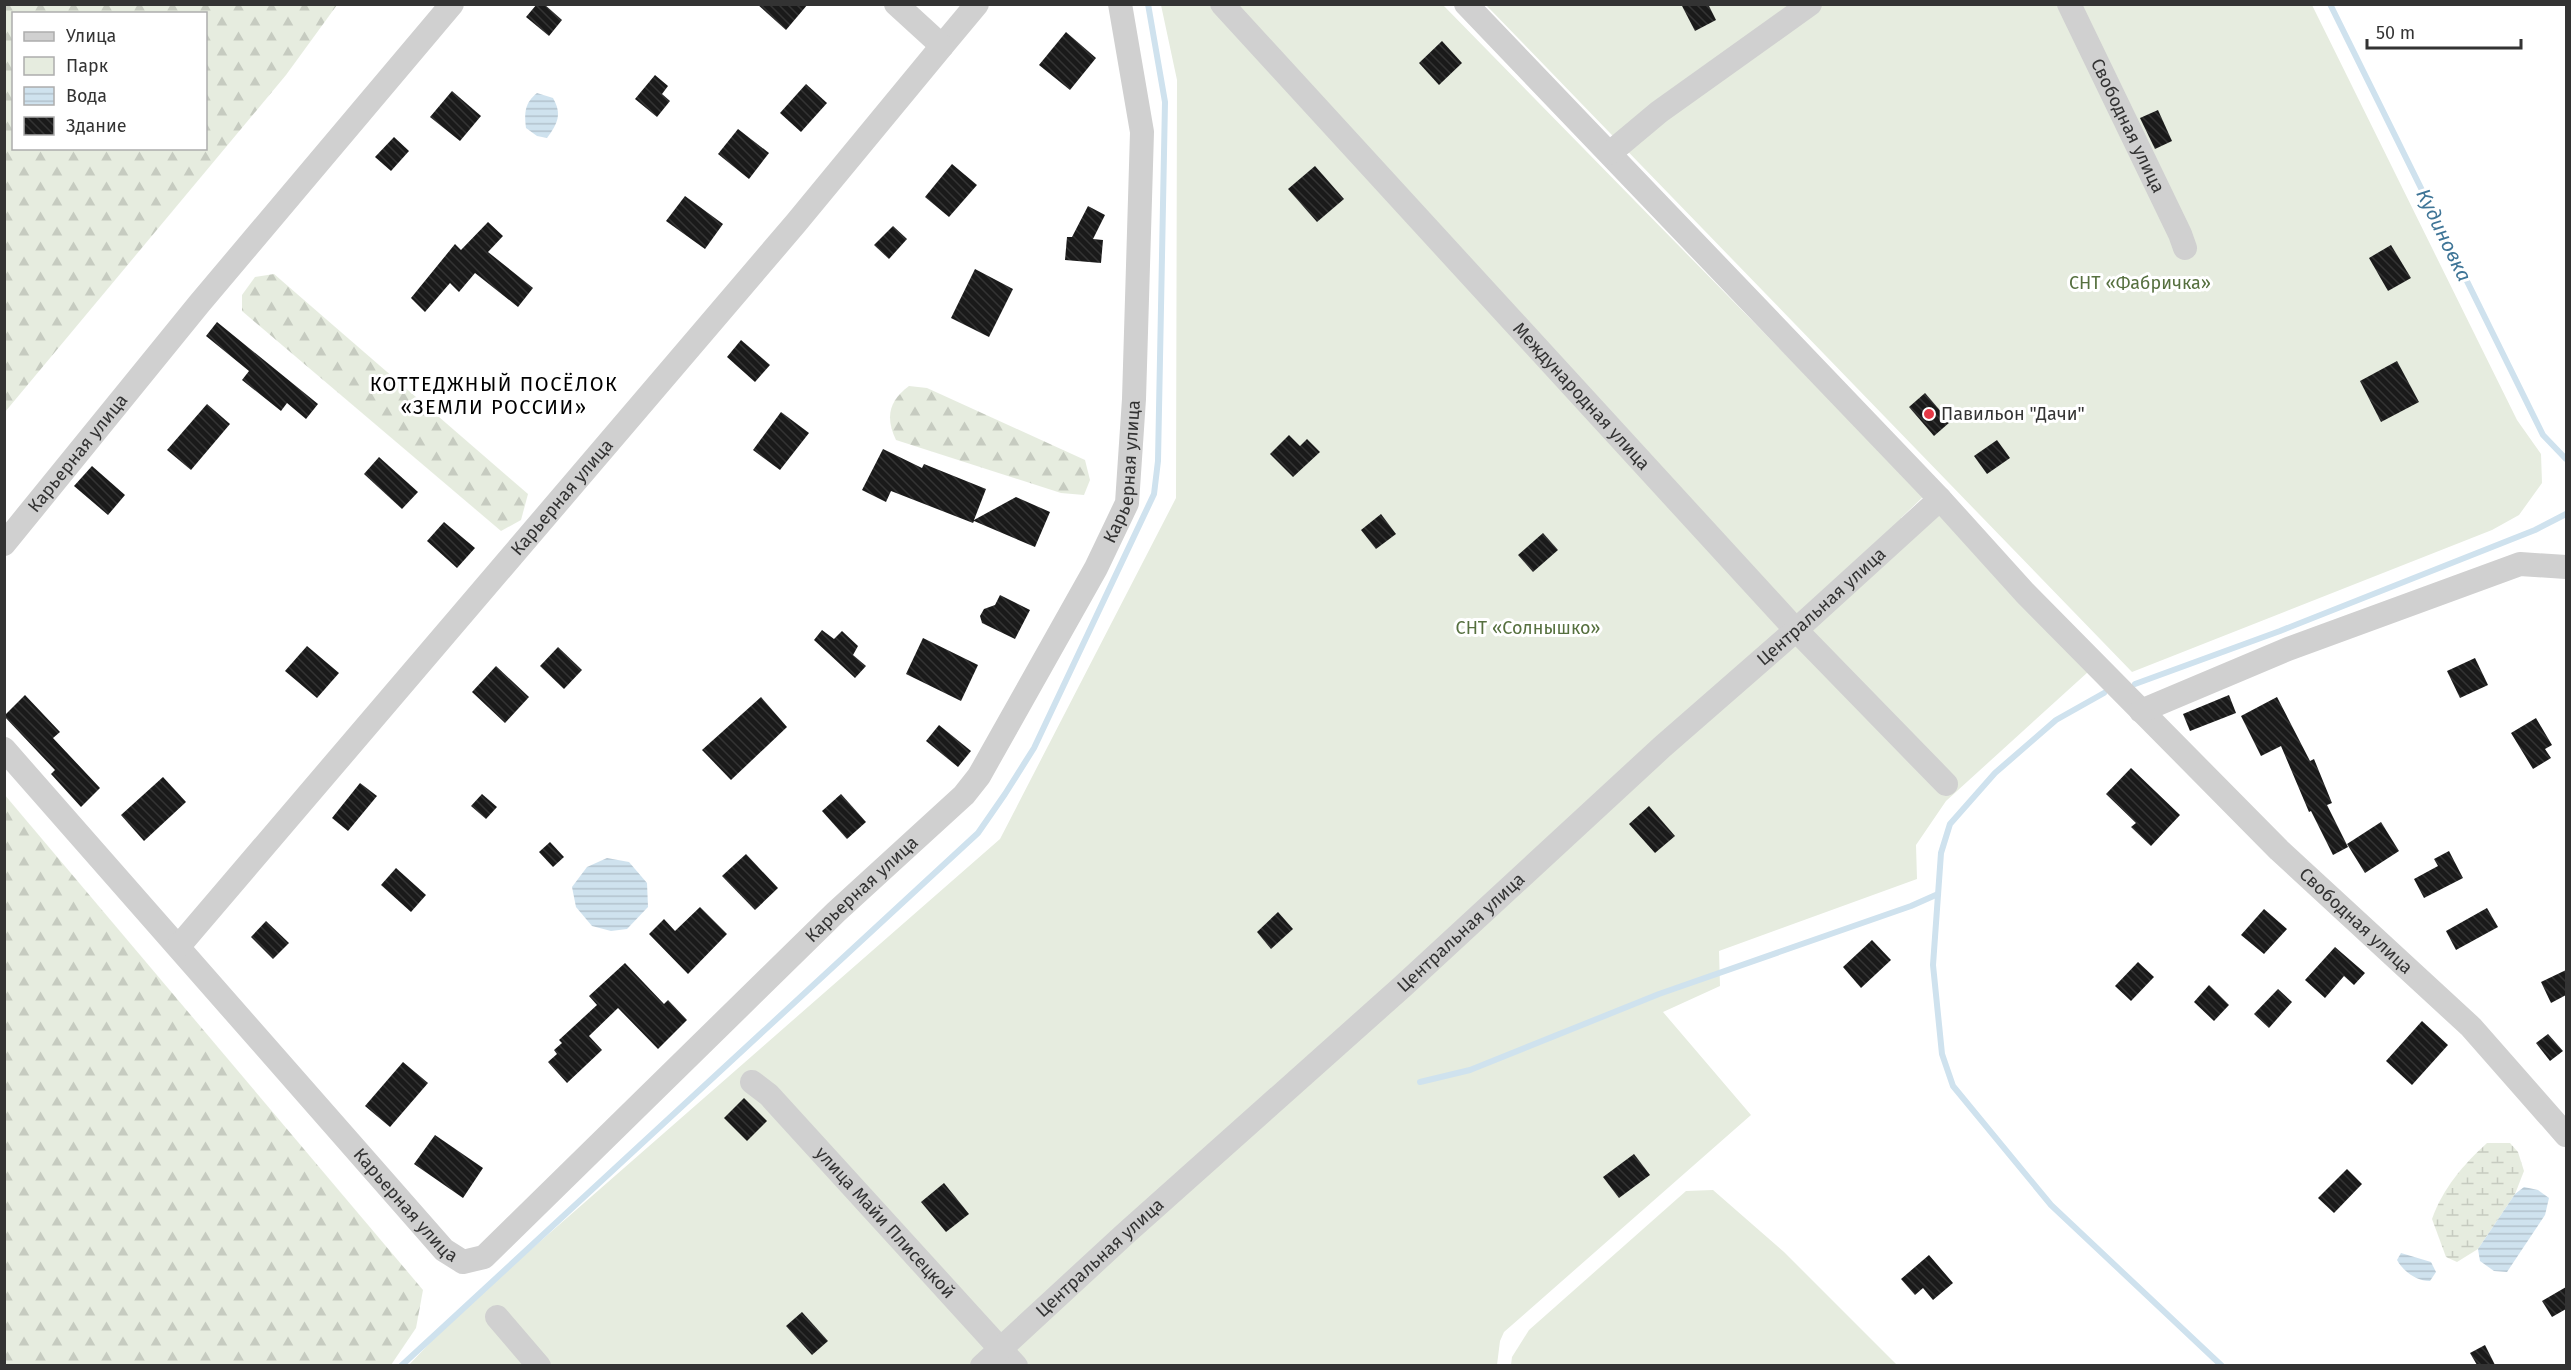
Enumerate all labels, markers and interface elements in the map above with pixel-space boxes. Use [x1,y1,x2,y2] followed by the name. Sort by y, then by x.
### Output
[12,12,207,150] legend
[2367,12,2522,50] scale bar
[2376,22,2415,44] text: 50 m
[66,25,116,47] text: Улица
[66,55,109,77] text: Парк
[2086,55,2169,196] street label: Свободная улица
[66,85,107,107] text: Вода
[66,115,127,137] text: Здание
[2411,185,2477,285] water label: Кудиновка
[2069,272,2211,294] park label: СНТ «Фабричка»
[1508,318,1655,474] street label: Международная улица
[370,372,618,419] district label: КОТТЕДЖНЫЙ ПОСЁЛОК «ЗЕМЛИ РОССИИ»
[23,390,132,517] street label: Карьерная улица
[1099,399,1145,547] street label: Карьерная улица
[1941,403,2085,425] place label: Павильон "Дачи"
[1922,407,1936,421] marker: Павильон "Дачи"
[506,434,618,560] street label: Карьерная улица
[1752,543,1890,670] street label: Центральная улица
[1456,617,1600,639] park label: СНТ «Солнышко»
[801,831,923,947] street label: Карьерная улица
[2295,863,2417,979] street label: Свободная улица
[1393,868,1529,997] street label: Центральная улица
[811,1142,960,1303] street label: улица Майи Плисецкой
[349,1144,462,1267] street label: Карьерная улица
[1031,1194,1168,1322] street label: Центральная улица

